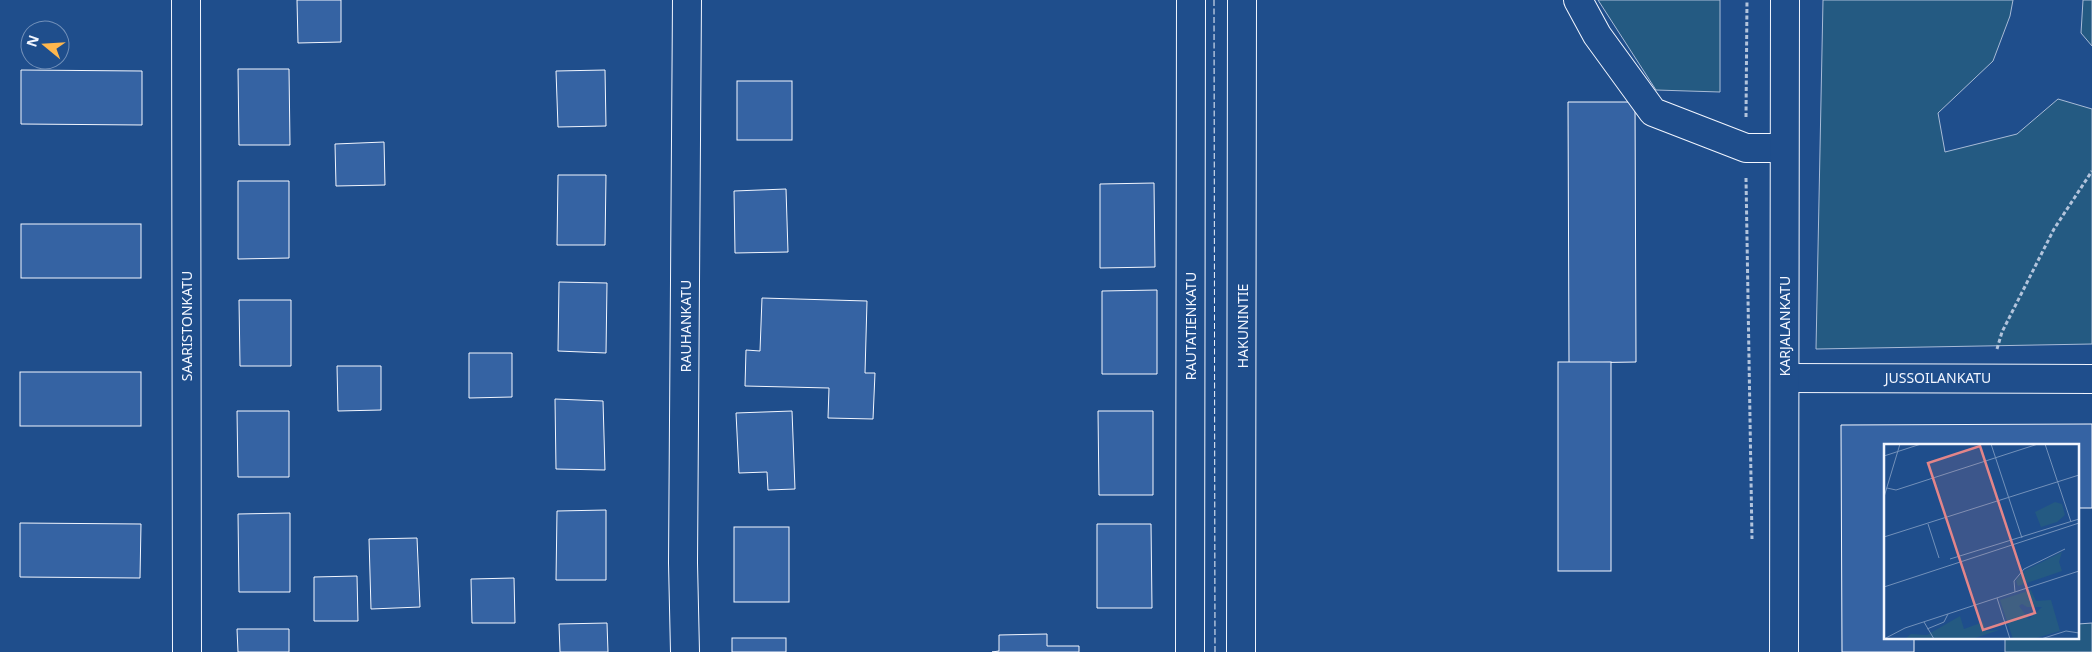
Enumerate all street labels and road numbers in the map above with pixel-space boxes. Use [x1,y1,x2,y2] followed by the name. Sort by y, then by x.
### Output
[177,271,196,381] street label: SAARISTONKATU
[1181,272,1200,380] street label: RAUTATIENKATU
[1775,276,1794,376] street label: KARJALANKATU
[676,280,695,372] street label: RAUHANKATU
[1233,284,1252,368] street label: HAKUNINTIE
[1883,368,1991,387] street label: JUSSOILANKATU

